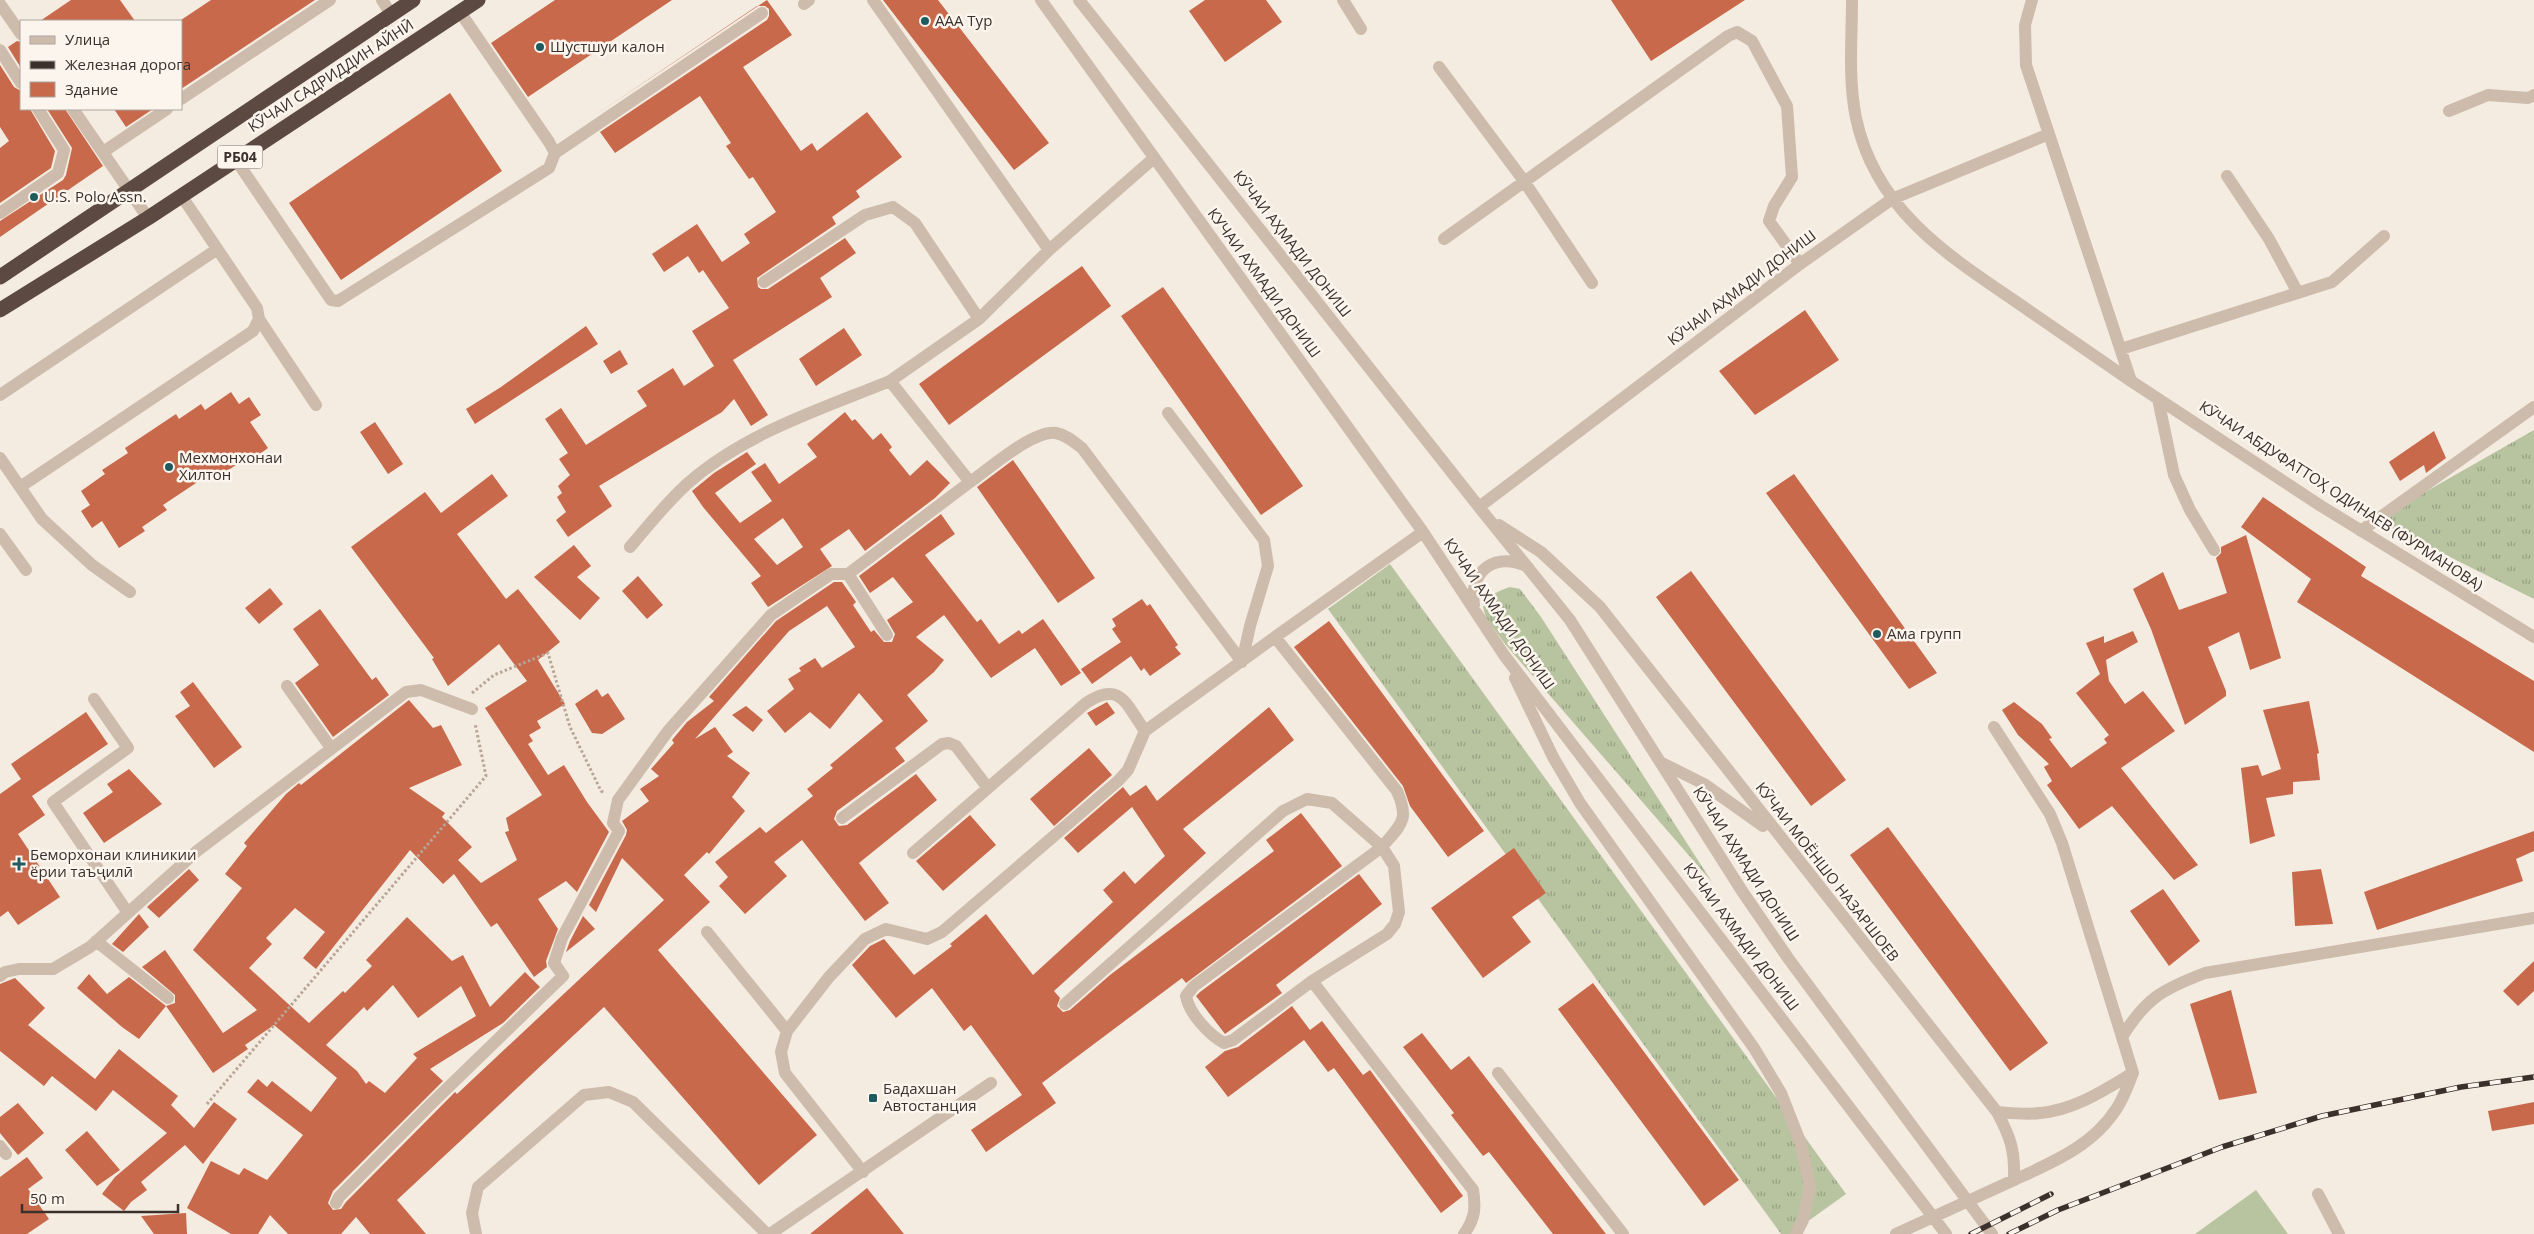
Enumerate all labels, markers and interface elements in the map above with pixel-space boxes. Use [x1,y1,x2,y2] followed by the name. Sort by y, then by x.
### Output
[935,10,992,30] place label: ААА Тур
[244,14,417,136] street label: КӮЧАИ САДРИДДИН АЙНӢ
[919,15,931,27] marker: ААА Тур
[20,20,182,110] legend
[65,29,110,49] text: Улица
[550,36,665,56] place label: Шустшуи калон
[534,41,546,53] marker: Шустшуи калон
[65,54,191,74] text: Железная дорога
[65,79,118,99] text: Здание
[218,146,262,168] road number: РБ04
[1229,166,1356,321] street label: КӮЧАИ АҲМАДИ ДОНИШ
[44,186,147,206] place label: U.S. Polo Assn.
[28,191,40,203] marker: U.S. Polo Assn.
[1204,204,1326,361] street label: КУЧАИ АХМАДИ ДОНИШ
[1663,225,1820,350] street label: КӮЧАИ АҲМАДИ ДОНИШ
[2196,396,2487,595] street label: КӮЧАИ АБДУФАТТОҲ ОДИНАЕВ (ФУРМАНОВА)
[179,447,283,484] place label: Мехмонхонаи Хилтон
[163,461,175,473] marker: Мехмонхонаи Хилтон
[1440,534,1560,693] street label: КУЧАИ АХМАДИ ДОНИШ
[1887,623,1961,643] place label: Ама групп
[1871,628,1883,640] marker: Ама групп
[1752,778,1904,965] street label: КӮЧАИ МОЁНШО НАЗАРШОЕВ
[1689,782,1804,945] street label: КӮЧАИ АҲМАДИ ДОНИШ
[30,844,197,881] place label: Беморхонаи клиникии ёрии таъҷилӣ
[12,857,26,871] marker: Беморхонаи клиникии ёрии таъҷилӣ
[1680,858,1804,1014] street label: КУЧАИ АХМАДИ ДОНИШ
[883,1078,977,1115] place label: Бадахшан Автостанция
[867,1092,879,1104] marker: Бадахшан Автостанция
[22,1182,179,1214] scale bar
[30,1188,65,1208] text: 50 m

